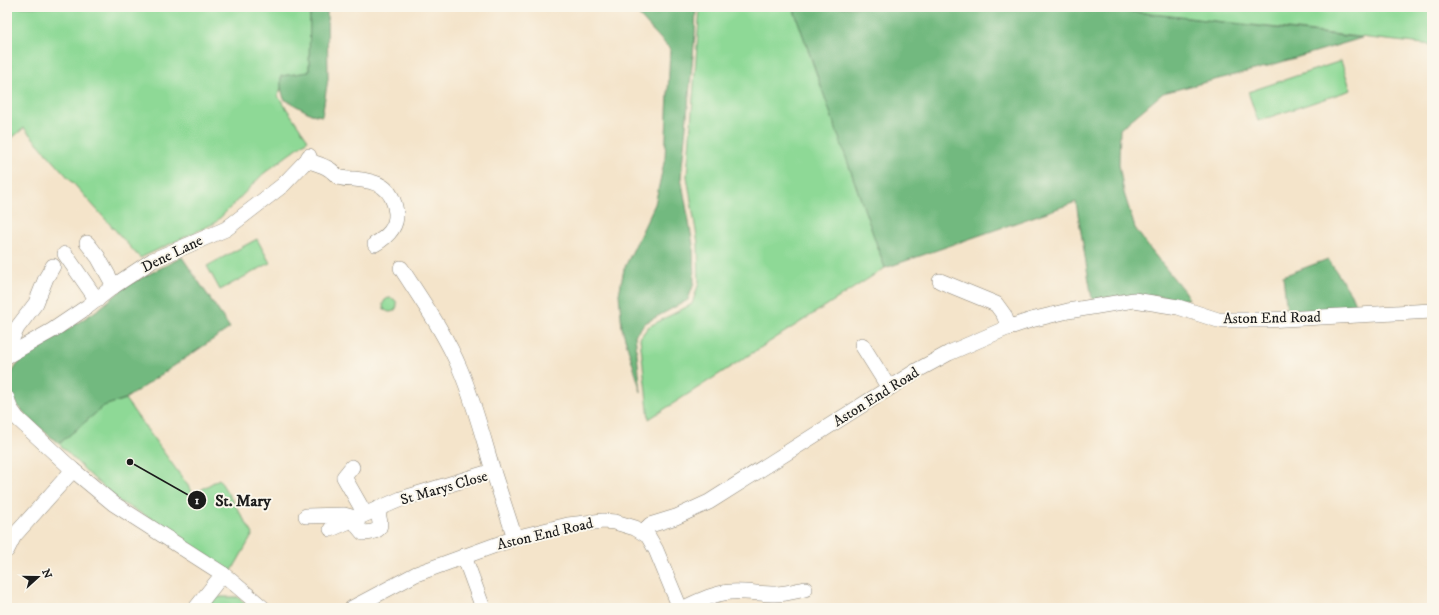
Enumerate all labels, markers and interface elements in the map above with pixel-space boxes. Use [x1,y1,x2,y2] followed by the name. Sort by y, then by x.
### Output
[138,231,206,277] street label: Dene Lane
[1223,308,1322,328] street label: Aston End Road
[829,363,923,431] street label: Aston End Road
[398,466,490,510] street label: St Marys Close
[187,486,279,514] callout: St. Mary
[215,491,271,511] text: St. Mary
[195,493,200,508] text: 1
[495,514,595,554] street label: Aston End Road
[18,557,58,597] north arrow
[38,567,55,580] text: N

